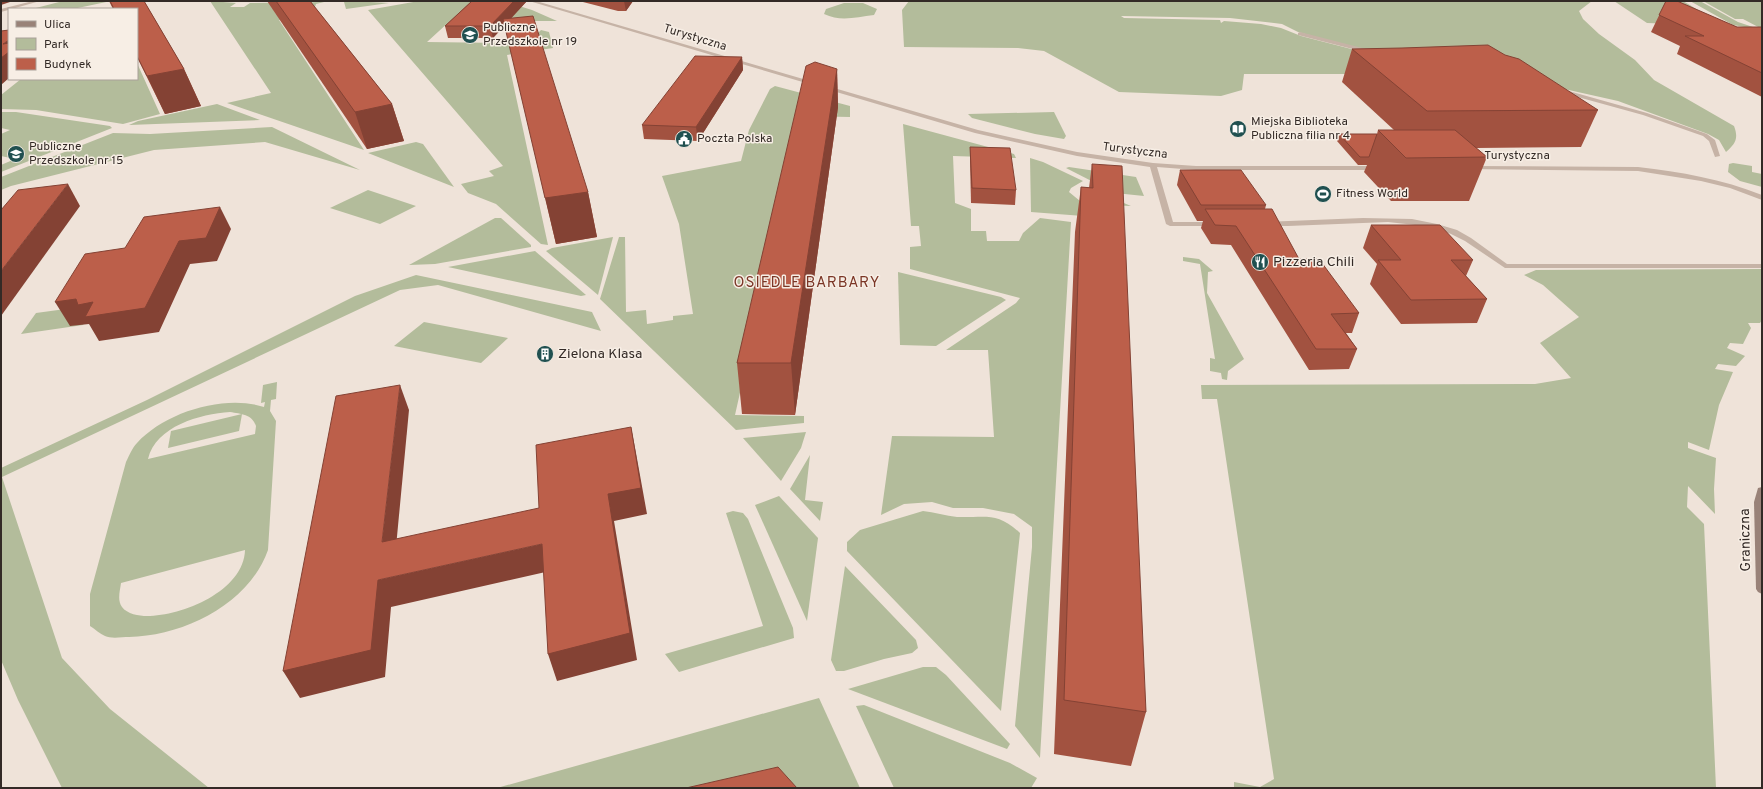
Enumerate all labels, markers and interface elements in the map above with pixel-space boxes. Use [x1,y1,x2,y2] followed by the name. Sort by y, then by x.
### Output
[8,8,138,80] legend
[44,17,71,33] text: Ulica
[483,20,577,50] place label: Publiczne Przedszkole nr 19
[661,21,729,55] street label: Turystyczna
[460,25,480,45] school or university icon: Publiczne Przedszkole nr 19
[44,37,69,53] text: Park
[44,57,92,73] text: Budynek
[1251,114,1350,144] place label: Miejska Biblioteka Publiczna filia nr 4
[1228,119,1248,139] library icon: Miejska Biblioteka Publiczna filia nr 4
[674,129,694,149] public building icon: Poczta Polska
[697,131,772,147] place label: Poczta Polska
[29,139,124,169] place label: Publiczne Przedszkole nr 15
[1102,139,1168,163] street label: Turystyczna
[6,144,26,164] school or university icon: Publiczne Przedszkole nr 15
[1484,148,1550,164] street label: Turystyczna
[1313,184,1333,204] sports icon: Fitness World
[1336,186,1408,202] place label: Fitness World
[1250,252,1270,272] restaurant icon: Pizzeria Chili
[1273,254,1354,271] place label: Pizzeria Chili
[734,274,880,293] district label: OSIEDLE BARBARY
[535,344,555,364] building icon: Zielona Klasa
[558,346,642,363] place label: Zielona Klasa
[1737,508,1755,572] street label: Graniczna

